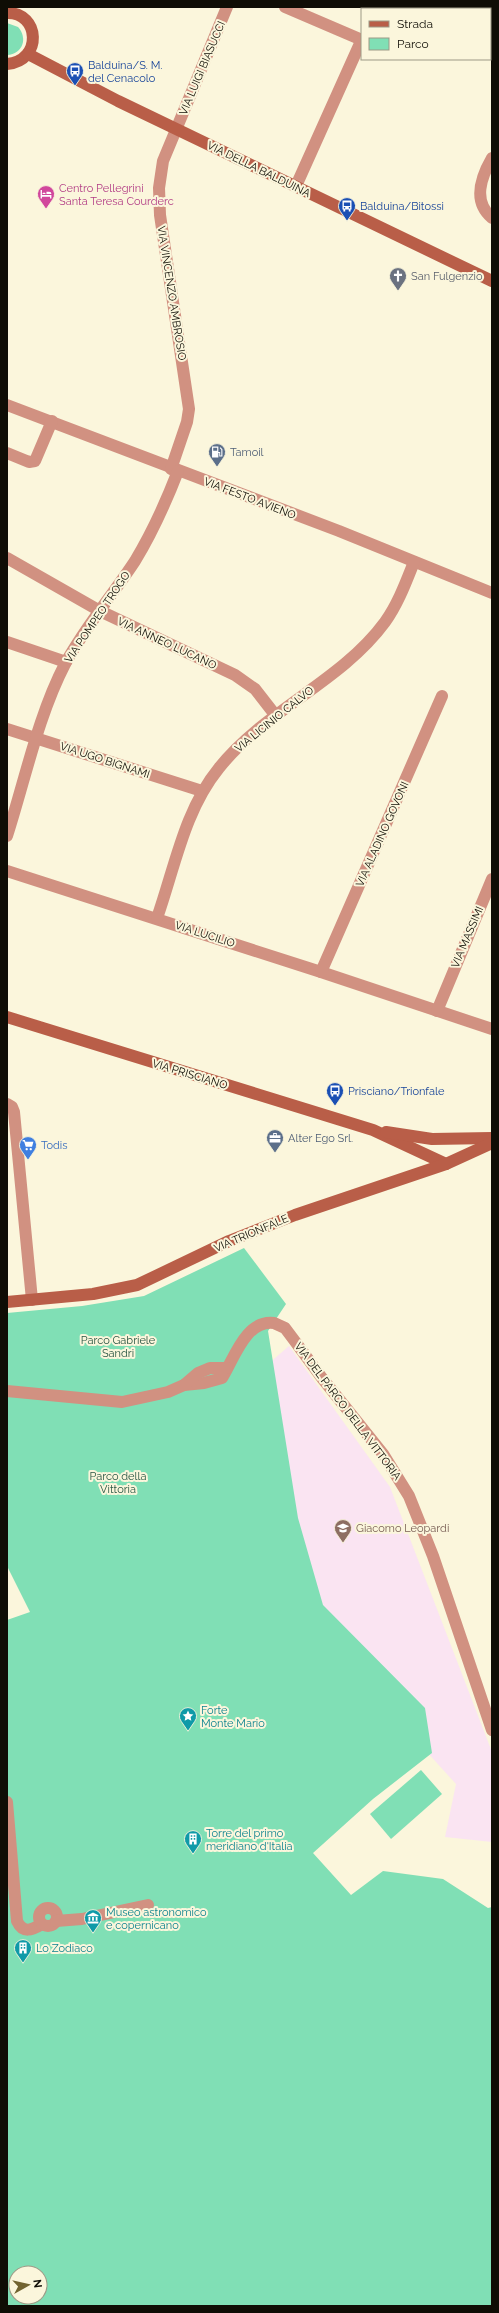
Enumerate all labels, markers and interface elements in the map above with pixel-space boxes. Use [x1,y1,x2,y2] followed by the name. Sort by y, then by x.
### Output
[361,8,491,60] legend
[397,17,433,31] text: Strada
[177,19,228,117] street label: VIA LUIGI BIASUCCI
[397,37,429,51] text: Parco
[88,59,162,85] place label: Balduina/S. M. del Cenacolo
[65,61,85,86] bus stop icon: Balduina/S. M. del Cenacolo
[205,139,313,200] street label: VIA DELLA BALDUINA
[59,182,174,208] place label: Centro Pellegrini Santa Teresa Courderc
[36,184,56,209] hotel icon: Centro Pellegrini Santa Teresa Courderc
[337,196,357,221] bus stop icon: Balduina/Bitossi
[360,200,444,213] place label: Balduina/Bitossi
[154,225,189,361] street label: VIA VINCENZO AMBROSIO
[388,266,408,291] church icon: San Fulgenzio
[411,270,483,283] place label: San Fulgenzio
[207,442,227,467] fuel station icon: Tamoil
[230,446,264,459] place label: Tamoil
[202,475,298,522] street label: VIA FESTO AVIENO
[62,569,133,665] street label: VIA POMPEO TROGO
[115,615,218,672] street label: VIA ANNEO LUCANO
[232,684,316,755] street label: VIA LICINIO CALVO
[58,740,151,781] street label: VIA UGO BIGNAMI
[353,780,412,889] street label: VIA ALADINO GOVONI
[449,904,486,970] street label: VIA MASSIMI
[173,919,236,950] street label: VIA LUCILIO
[151,1057,229,1092] street label: VIA PRISCIANO
[325,1081,345,1106] bus stop icon: Prisciano/Trionfale
[348,1085,445,1098] place label: Prisciano/Trionfale
[265,1128,285,1153] office icon: Alter Ego Srl.
[288,1132,353,1145] place label: Alter Ego Srl.
[18,1135,38,1160] supermarket icon: Todis
[41,1139,68,1152] place label: Todis
[212,1212,291,1255] street label: VIA TRIONFALE
[81,1334,156,1360] park label: Parco Gabriele Sandri
[292,1340,404,1483] street label: VIA DEL PARCO DELLA VITTORIA
[89,1470,147,1496] park label: Parco della Vittoria
[333,1518,353,1543] school or university icon: Giacomo Leopardi
[356,1522,449,1535] place label: Giacomo Leopardi
[201,1704,265,1730] place label: Forte Monte Mario
[178,1706,198,1731] place icon: Forte Monte Mario
[206,1827,293,1853] place label: Torre del primo meridiano d'Italia
[183,1829,203,1854] building icon: Torre del primo meridiano d'Italia
[106,1906,207,1932] place label: Museo astronomico e copernicano
[83,1908,103,1933] museum icon: Museo astronomico e copernicano
[13,1938,33,1963] building icon: Lo Zodiaco
[36,1942,93,1955] place label: Lo Zodiaco
[8,2265,48,2305] north arrow
[30,2279,44,2289] text: N

